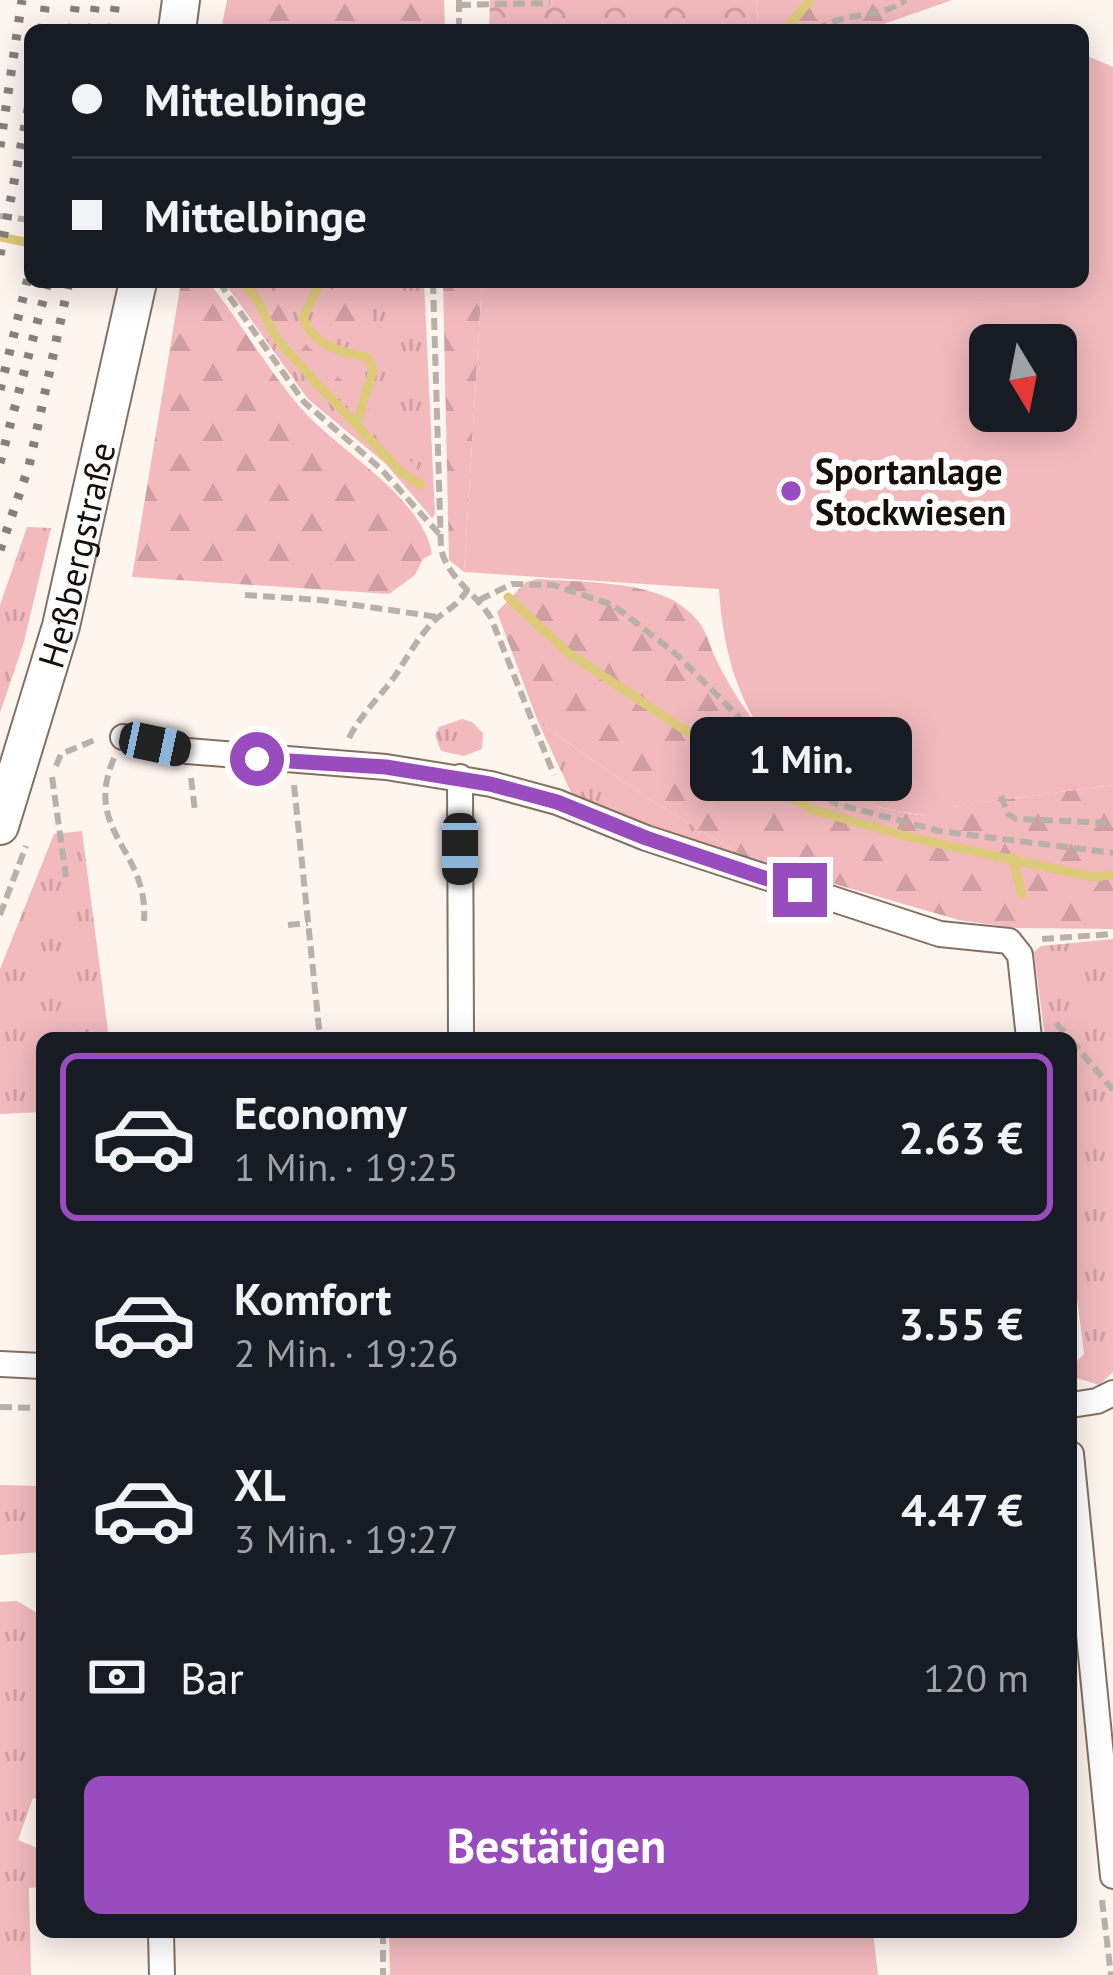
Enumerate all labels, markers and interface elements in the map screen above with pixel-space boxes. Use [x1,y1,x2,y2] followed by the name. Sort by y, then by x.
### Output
[144,70,367,128] text: Mittelbinge
[144,186,367,244] text: Mittelbinge
[969,324,1077,432] north arrow
[969,324,1077,432] map controls
[26,437,125,673] street label: Heßbergstraße
[815,447,1006,535] place label: Sportanlage Stockwiesen
[778,478,804,504] marker: Sportanlage Stockwiesen
[689,716,911,800] callout: 1 Min.
[116,719,194,769] car
[230,732,284,786] route start
[749,733,853,784] text: 1 Min.
[442,813,478,885] car
[773,863,827,917] route end
[90,1083,198,1191] icon: car
[234,1083,407,1141] text: Economy
[898,1108,1023,1166] text: 2.63 €
[234,1141,458,1192] text: 1 Min. · 19:25
[90,1269,198,1377] icon: car
[234,1269,391,1327] text: Komfort
[898,1294,1023,1352] text: 3.55 €
[234,1327,458,1378] text: 2 Min. · 19:26
[90,1455,198,1563] icon: car
[234,1455,286,1513] text: XL
[901,1480,1023,1538] text: 4.47 €
[234,1513,458,1564] text: 3 Min. · 19:27
[84,1644,150,1710] icon: cash
[180,1648,244,1706] text: Bar
[923,1652,1029,1703] text: 120 m
[84,1776,1029,1914] button: Bestätigen

